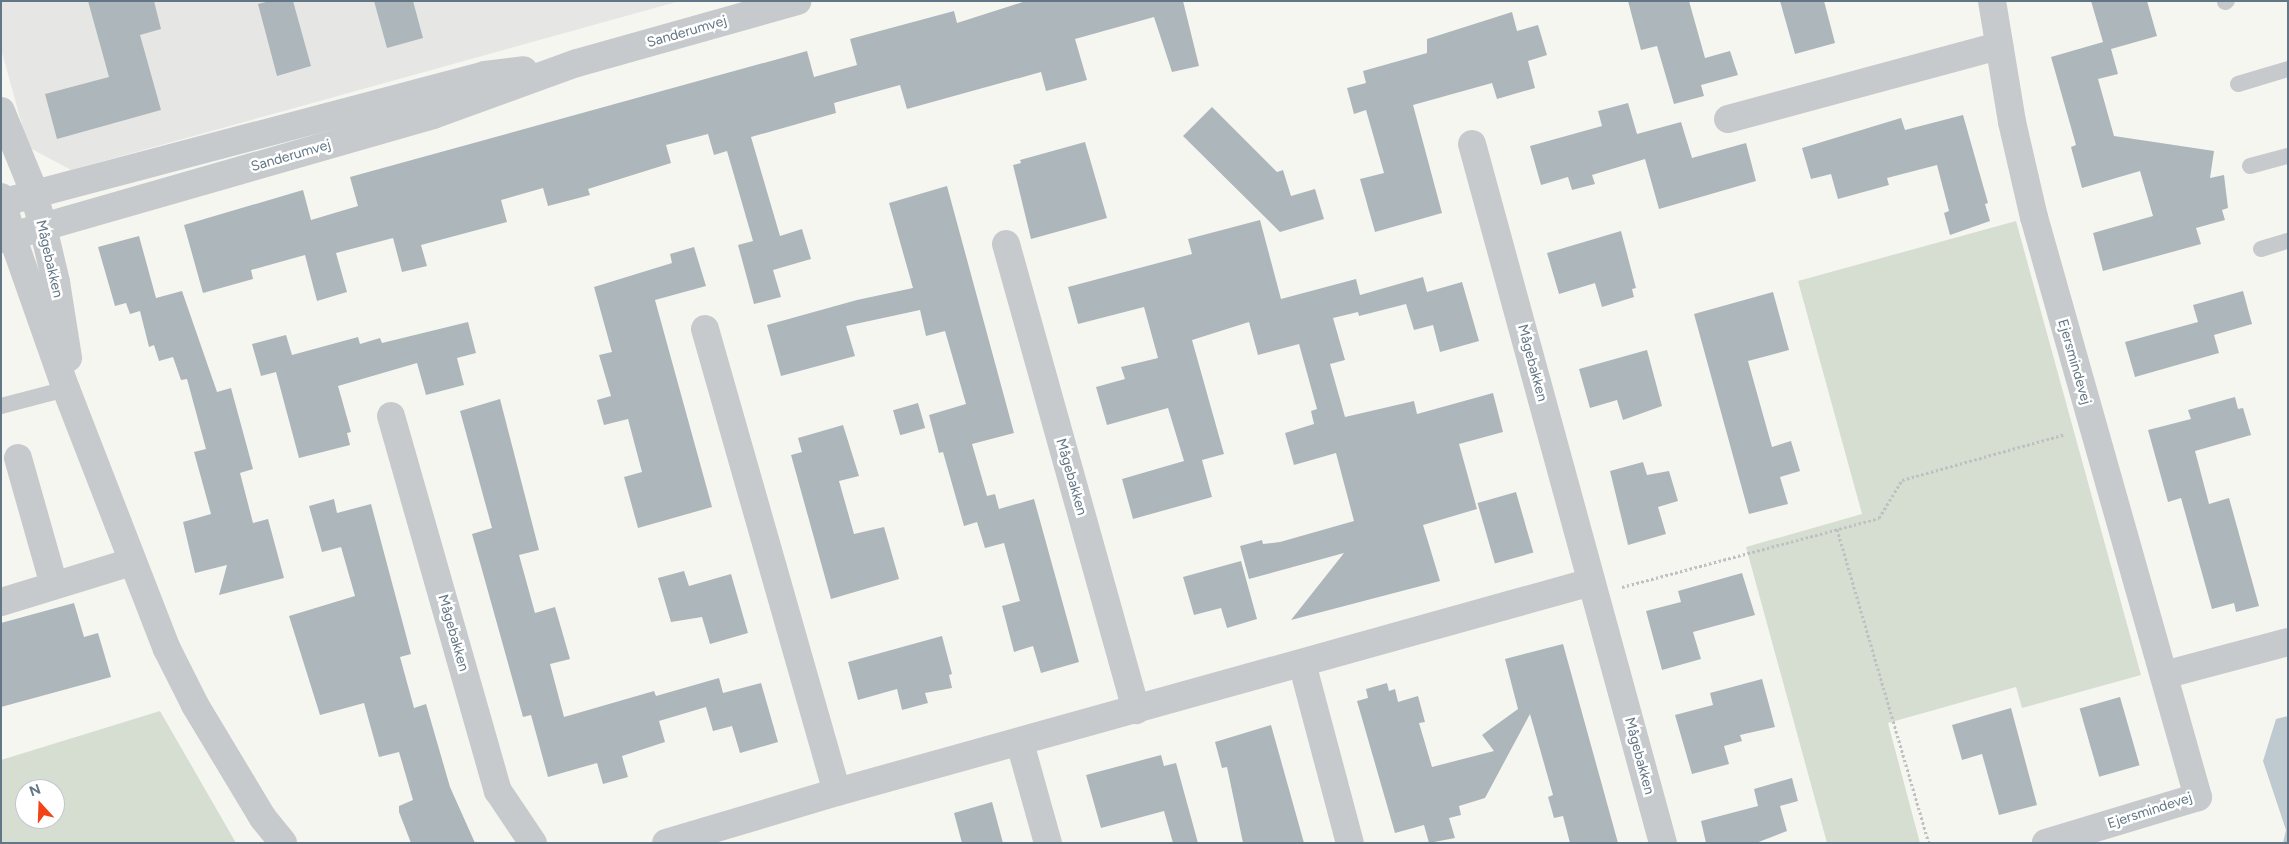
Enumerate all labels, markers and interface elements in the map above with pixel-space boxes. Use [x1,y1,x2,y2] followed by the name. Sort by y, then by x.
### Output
[645,13,729,51] street label: Sanderumvej
[249,137,333,175] street label: Sanderumvej
[32,219,66,299] street label: Mågebakken
[2054,317,2094,407] street label: Ejersmindevej
[1514,323,1550,403] street label: Mågebakken
[1052,437,1090,517] street label: Mågebakken
[434,593,472,673] street label: Mågebakken
[1621,716,1657,796] street label: Mågebakken
[15,779,65,829] north arrow
[27,781,43,800] text: N
[2106,789,2194,833] street label: Ejersmindevej

